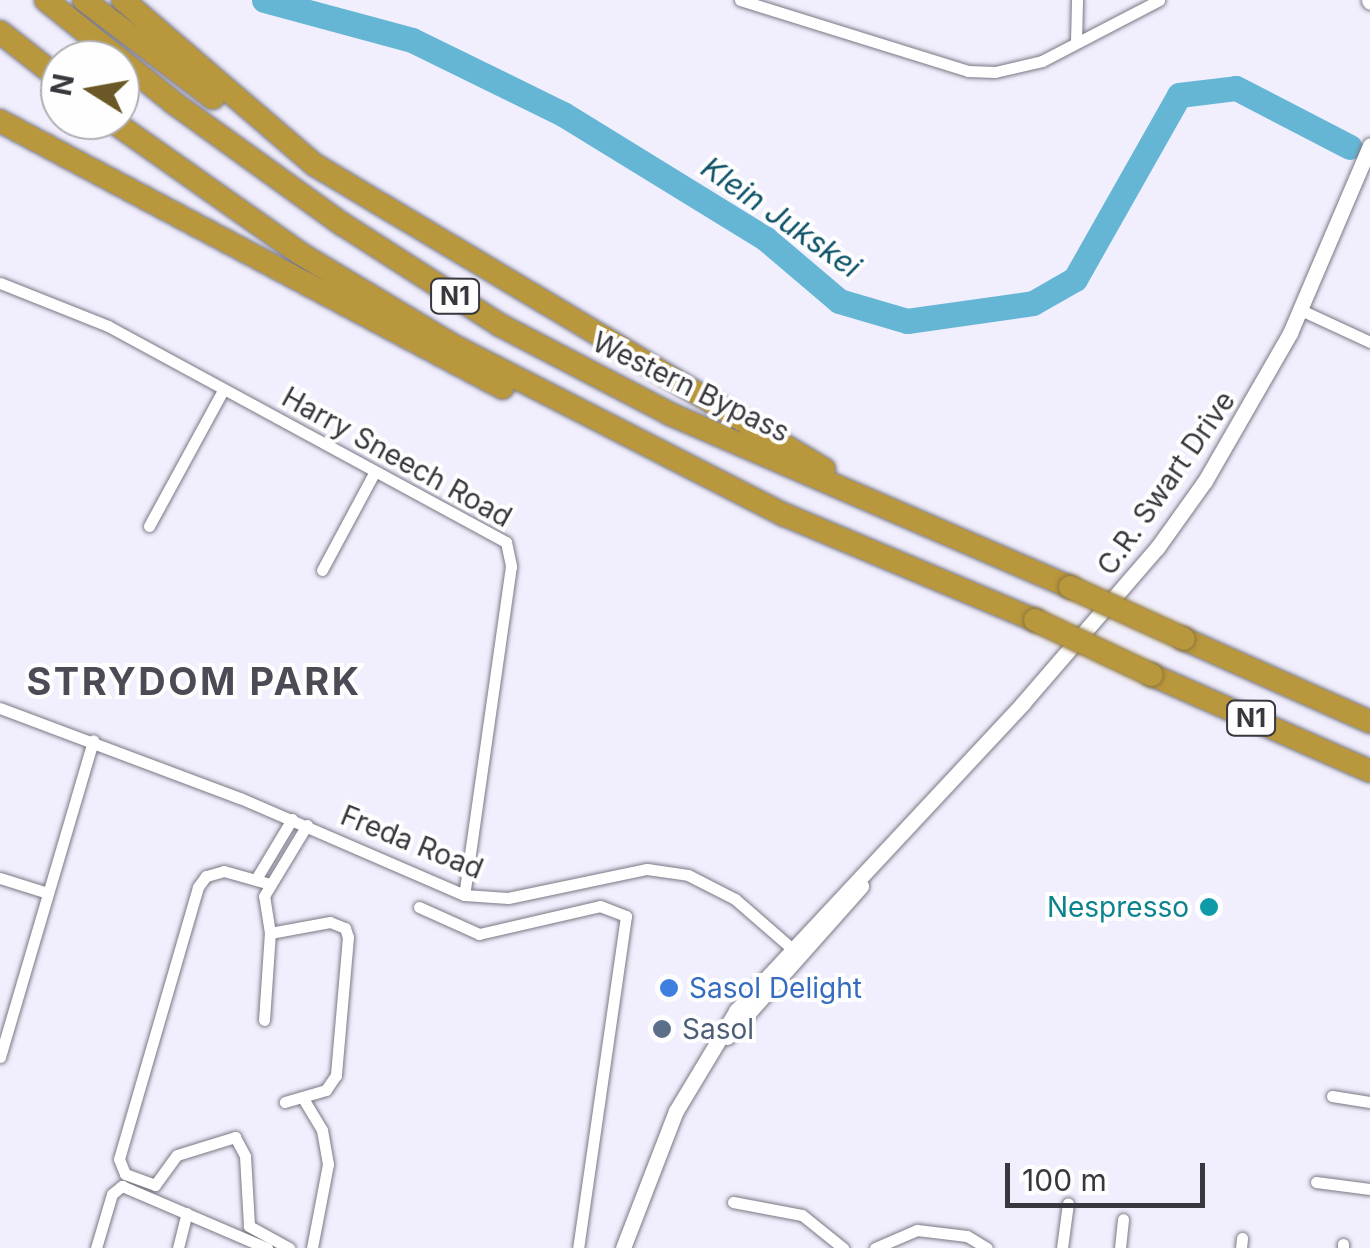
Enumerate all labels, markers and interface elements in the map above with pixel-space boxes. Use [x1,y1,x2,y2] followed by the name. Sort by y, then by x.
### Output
[40,40,140,140] north arrow
[44,71,81,98] text: N
[695,149,867,285] water label: Klein Jukskei
[430,276,480,316] road number: N1
[587,325,795,449] street label: Western Bypass
[276,380,518,534] street label: Harry Sneech Road
[1090,385,1242,581] street label: C.R. Swart Drive
[26,659,362,705] district label: STRYDOM PARK
[1226,698,1276,738] road number: N1
[336,798,488,886] street label: Freda Road
[1047,890,1189,924] place label: Nespresso
[1198,896,1220,918] marker: Nespresso
[689,971,862,1005] place label: Sasol Delight
[658,977,680,999] marker: Sasol Delight
[682,1012,754,1046] place label: Sasol
[651,1018,673,1040] marker: Sasol
[1010,1143,1210,1205] scale bar
[1022,1162,1107,1198] text: 100 m

